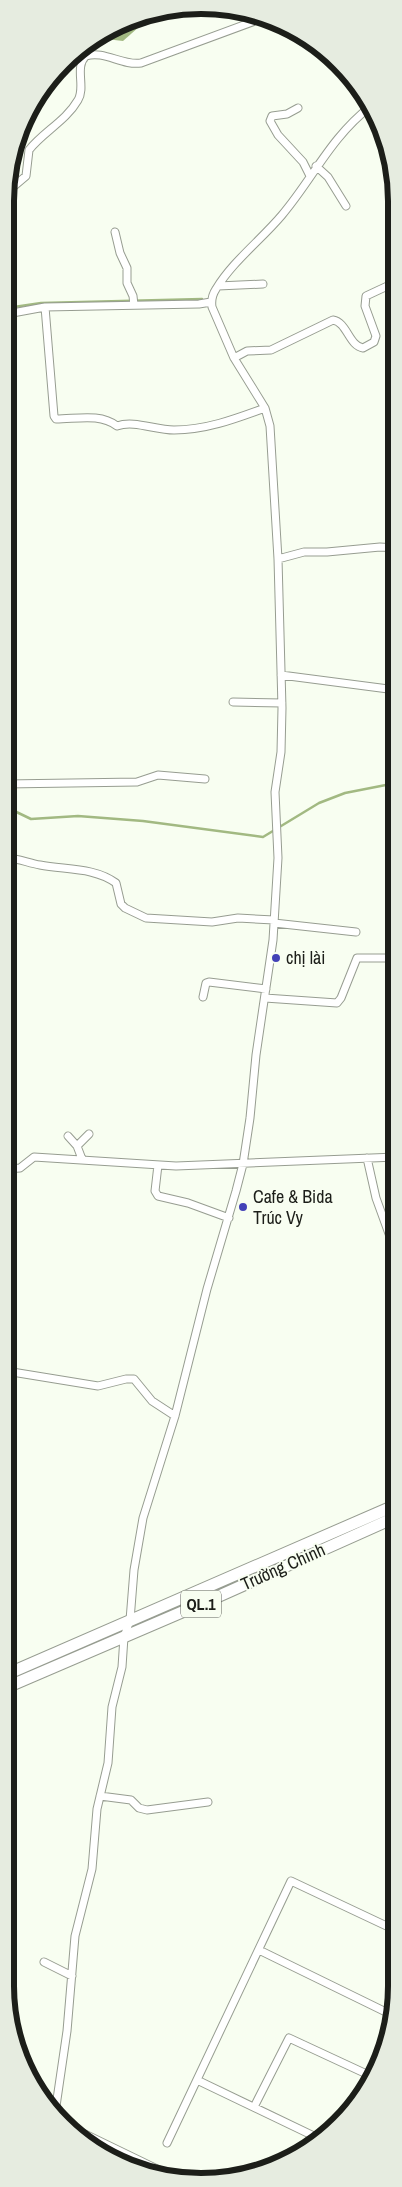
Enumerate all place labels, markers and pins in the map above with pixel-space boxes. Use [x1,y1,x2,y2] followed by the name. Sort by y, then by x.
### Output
[286,945,325,970] place label: chị lài
[270,952,282,964] marker: chị lài
[253,1184,333,1230] place label: Cafe & Bida Trúc Vy
[237,1201,249,1213] marker: Cafe & Bida Trúc Vy

